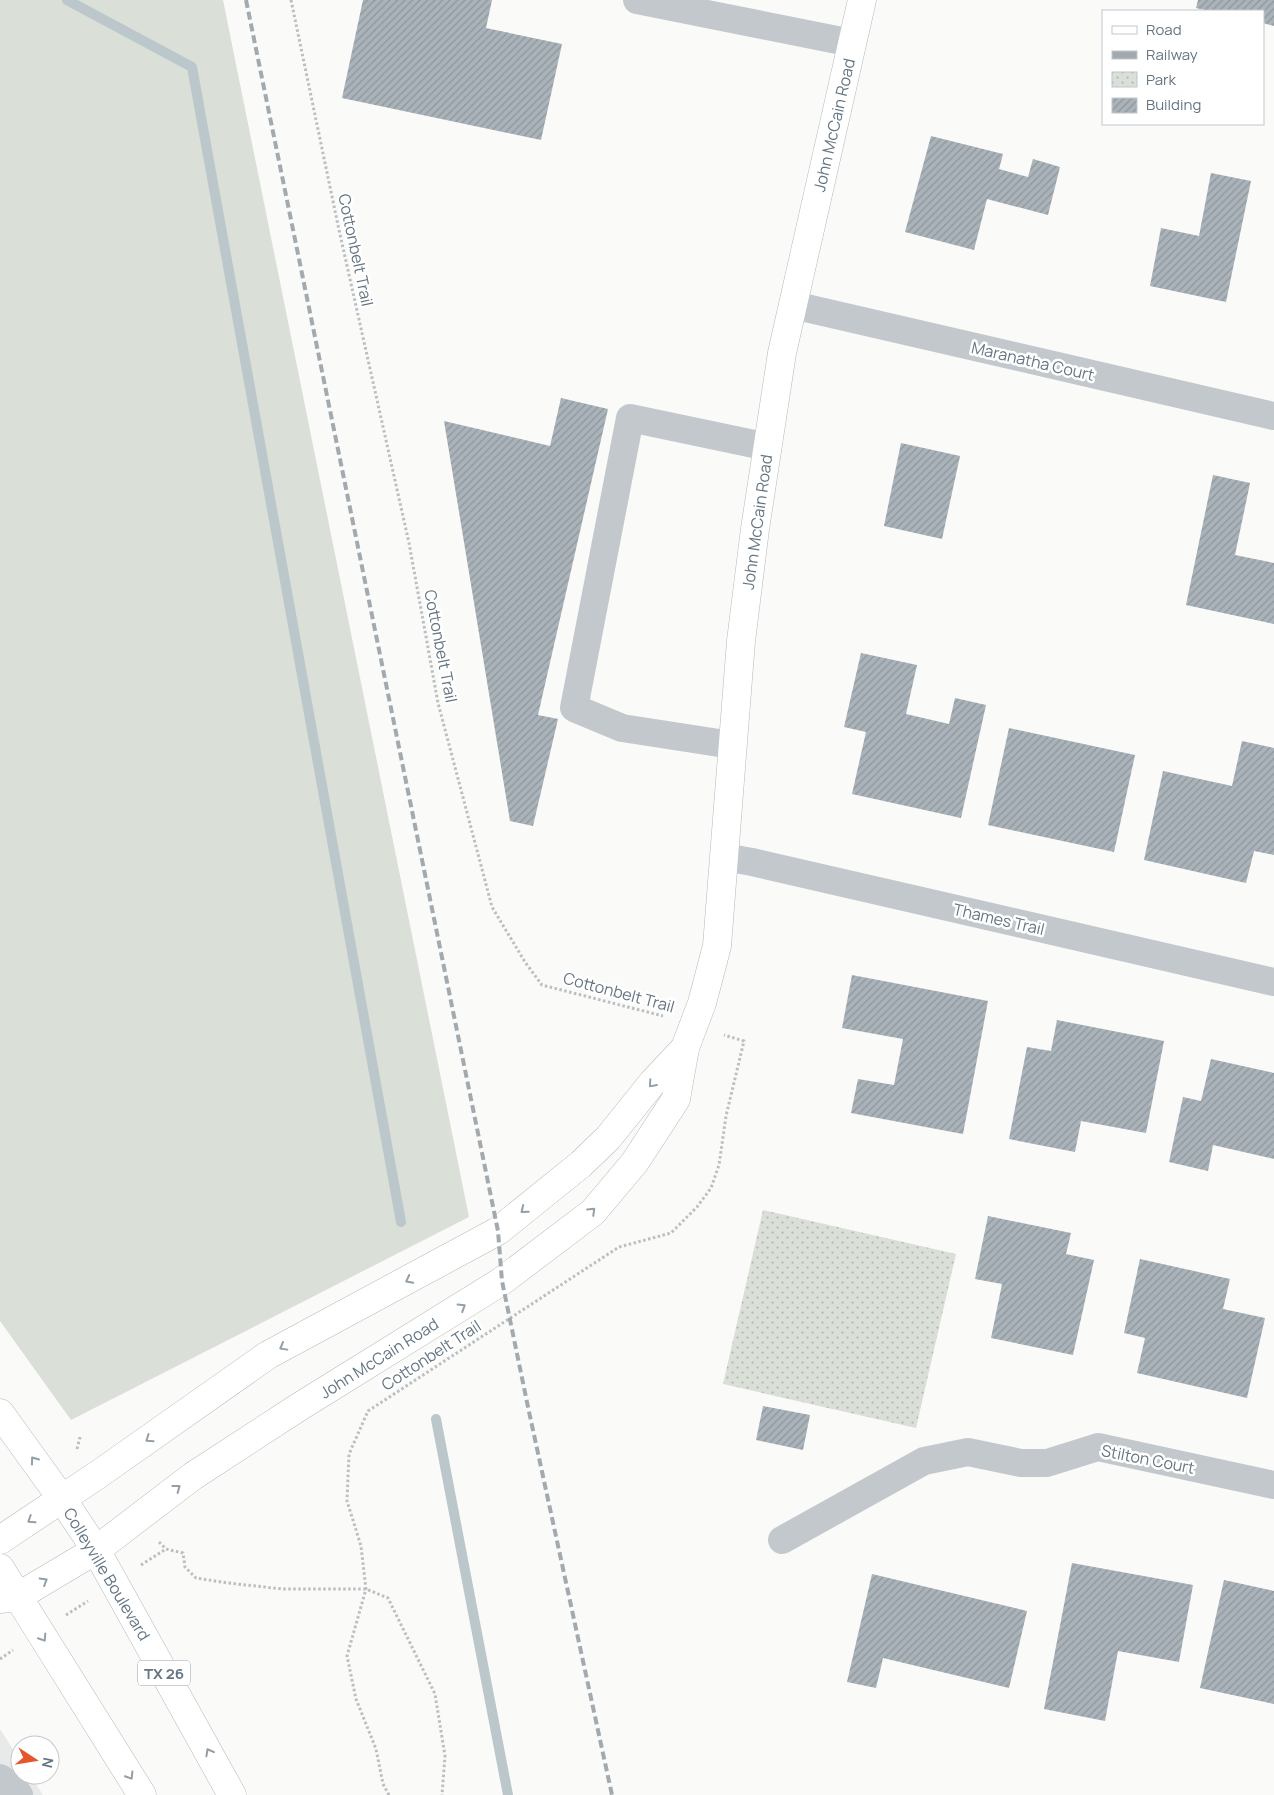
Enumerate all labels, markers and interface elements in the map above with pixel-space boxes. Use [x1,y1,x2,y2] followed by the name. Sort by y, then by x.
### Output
[1102,10,1264,125] legend
[1146,19,1182,40] text: Road
[1146,44,1198,65] text: Railway
[808,56,860,194] street label: John McCain Road
[1146,69,1176,90] text: Park
[1146,94,1201,115] text: Building
[333,192,379,308] street label: Cottonbelt Trail
[969,336,1097,386] street label: Maranatha Court
[737,453,777,591] street label: John McCain Road
[419,588,463,704] street label: Cottonbelt Trail
[951,898,1047,940] street label: Thames Trail
[561,967,677,1017] street label: Cottonbelt Trail
[648,1078,657,1087] one-way arrow
[521,1204,530,1213] one-way arrow
[587,1208,596,1217] one-way arrow
[405,1274,414,1284] one-way arrow
[456,1303,465,1313] one-way arrow
[315,1313,443,1403] street label: John McCain Road
[377,1315,485,1395] street label: Cottonbelt Trail
[279,1341,288,1351] one-way arrow
[145,1433,155,1442] one-way arrow
[1099,1439,1197,1479] street label: Stilton Court
[31,1456,40,1466] one-way arrow
[171,1485,181,1494] one-way arrow
[59,1504,155,1644] street label: Colleyville Boulevard
[28,1513,37,1523] one-way arrow
[39,1578,48,1588] one-way arrow
[37,1633,46,1642] one-way arrow
[138,1660,190,1686] road number: TX 26
[10,1735,60,1785] north arrow
[205,1749,215,1758] one-way arrow
[38,1756,59,1770] text: N
[124,1770,133,1779] one-way arrow

